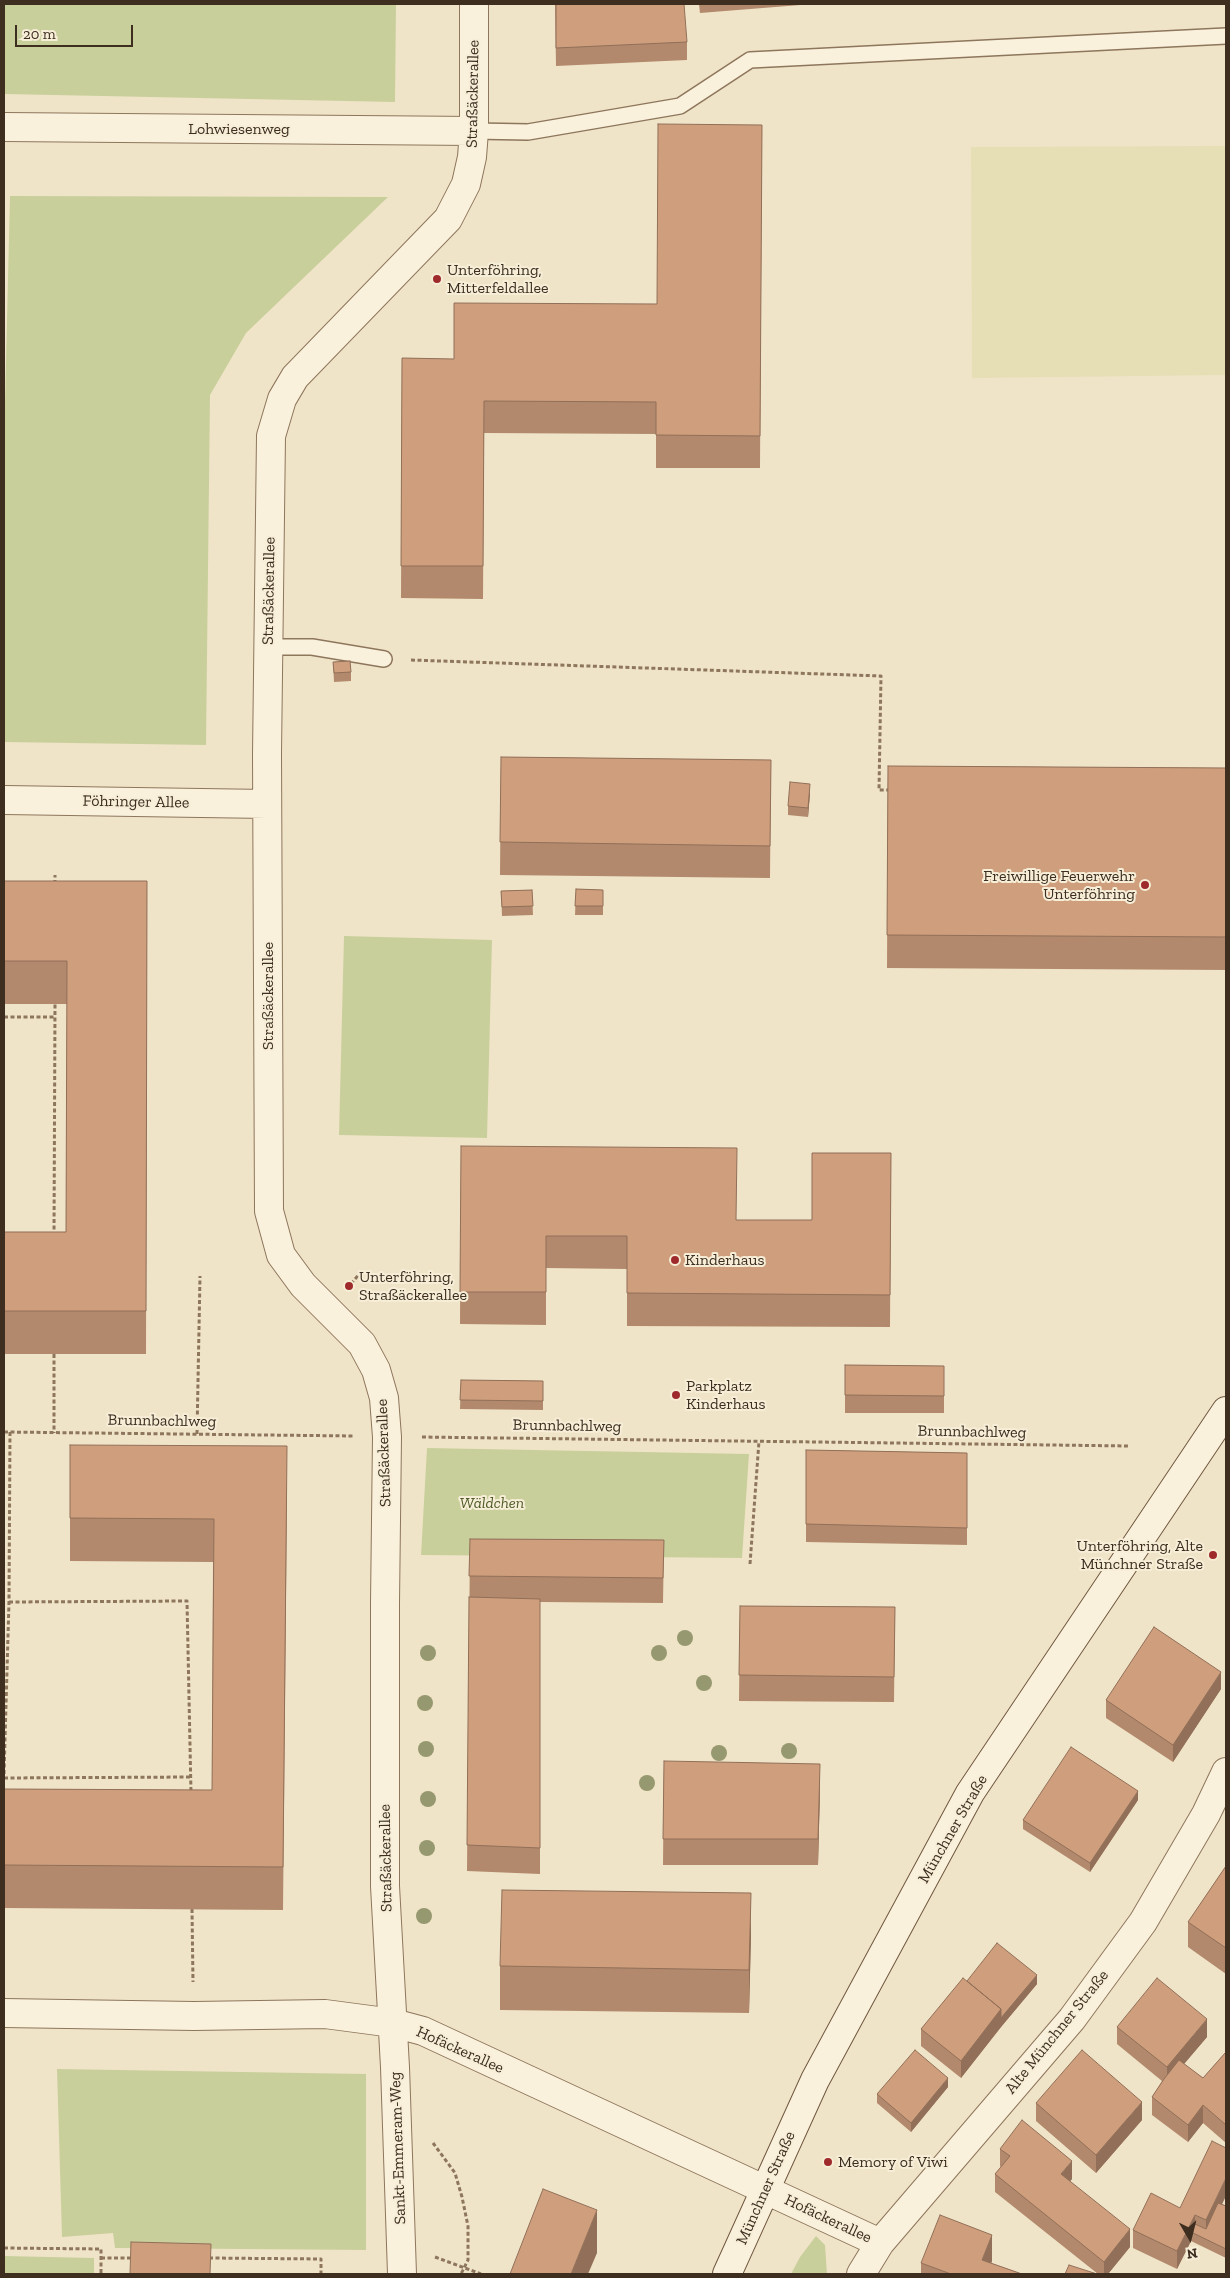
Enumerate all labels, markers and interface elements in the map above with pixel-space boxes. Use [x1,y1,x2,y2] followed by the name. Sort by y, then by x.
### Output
[18,15,135,47] scale bar
[23,25,56,43] text: 20 m
[462,40,484,148] street label: Straßäckerallee
[188,119,290,139] street label: Lohwiesenweg
[447,260,549,298] place label: Unterföhring, Mitterfeldallee
[431,273,443,285] marker: Unterföhring, Mitterfeldallee
[258,537,280,645] street label: Straßäckerallee
[82,791,190,813] street label: Föhringer Allee
[983,866,1135,904] place label: Freiwillige Feuerwehr Unterföhring
[1139,879,1151,891] marker: Freiwillige Feuerwehr Unterföhring
[258,942,278,1050] street label: Straßäckerallee
[685,1250,765,1270] place label: Kinderhaus
[669,1254,681,1266] marker: Kinderhaus
[359,1267,467,1305] place label: Unterföhring, Straßäckerallee
[343,1280,355,1292] marker: Unterföhring, Straßäckerallee
[686,1376,766,1414] place label: Parkplatz Kinderhaus
[670,1389,682,1401] marker: Parkplatz Kinderhaus
[373,1399,395,1507] street label: Straßäckerallee
[107,1410,217,1432] street label: Brunnbachlweg
[512,1415,622,1437] street label: Brunnbachlweg
[917,1421,1027,1443] street label: Brunnbachlweg
[460,1493,524,1513] park label: Wäldchen
[1077,1536,1203,1574] place label: Unterföhring, Alte Münchner Straße
[1207,1549,1219,1561] marker: Unterföhring, Alte Münchner Straße
[914,1771,992,1887] street label: Münchner Straße
[375,1804,397,1912] street label: Straßäckerallee
[1001,1966,1113,2098] street label: Alte Münchner Straße
[413,2022,507,2078] street label: Hofäckerallee
[386,2071,410,2225] street label: Sankt-Emmeram-Weg
[732,2128,800,2248] street label: Münchner Straße
[838,2152,948,2172] place label: Memory of Viwi
[822,2156,834,2168] marker: Memory of Viwi
[781,2190,875,2248] street label: Hofäckerallee
[1165,2213,1215,2263] north arrow
[1186,2244,1199,2263] text: N

